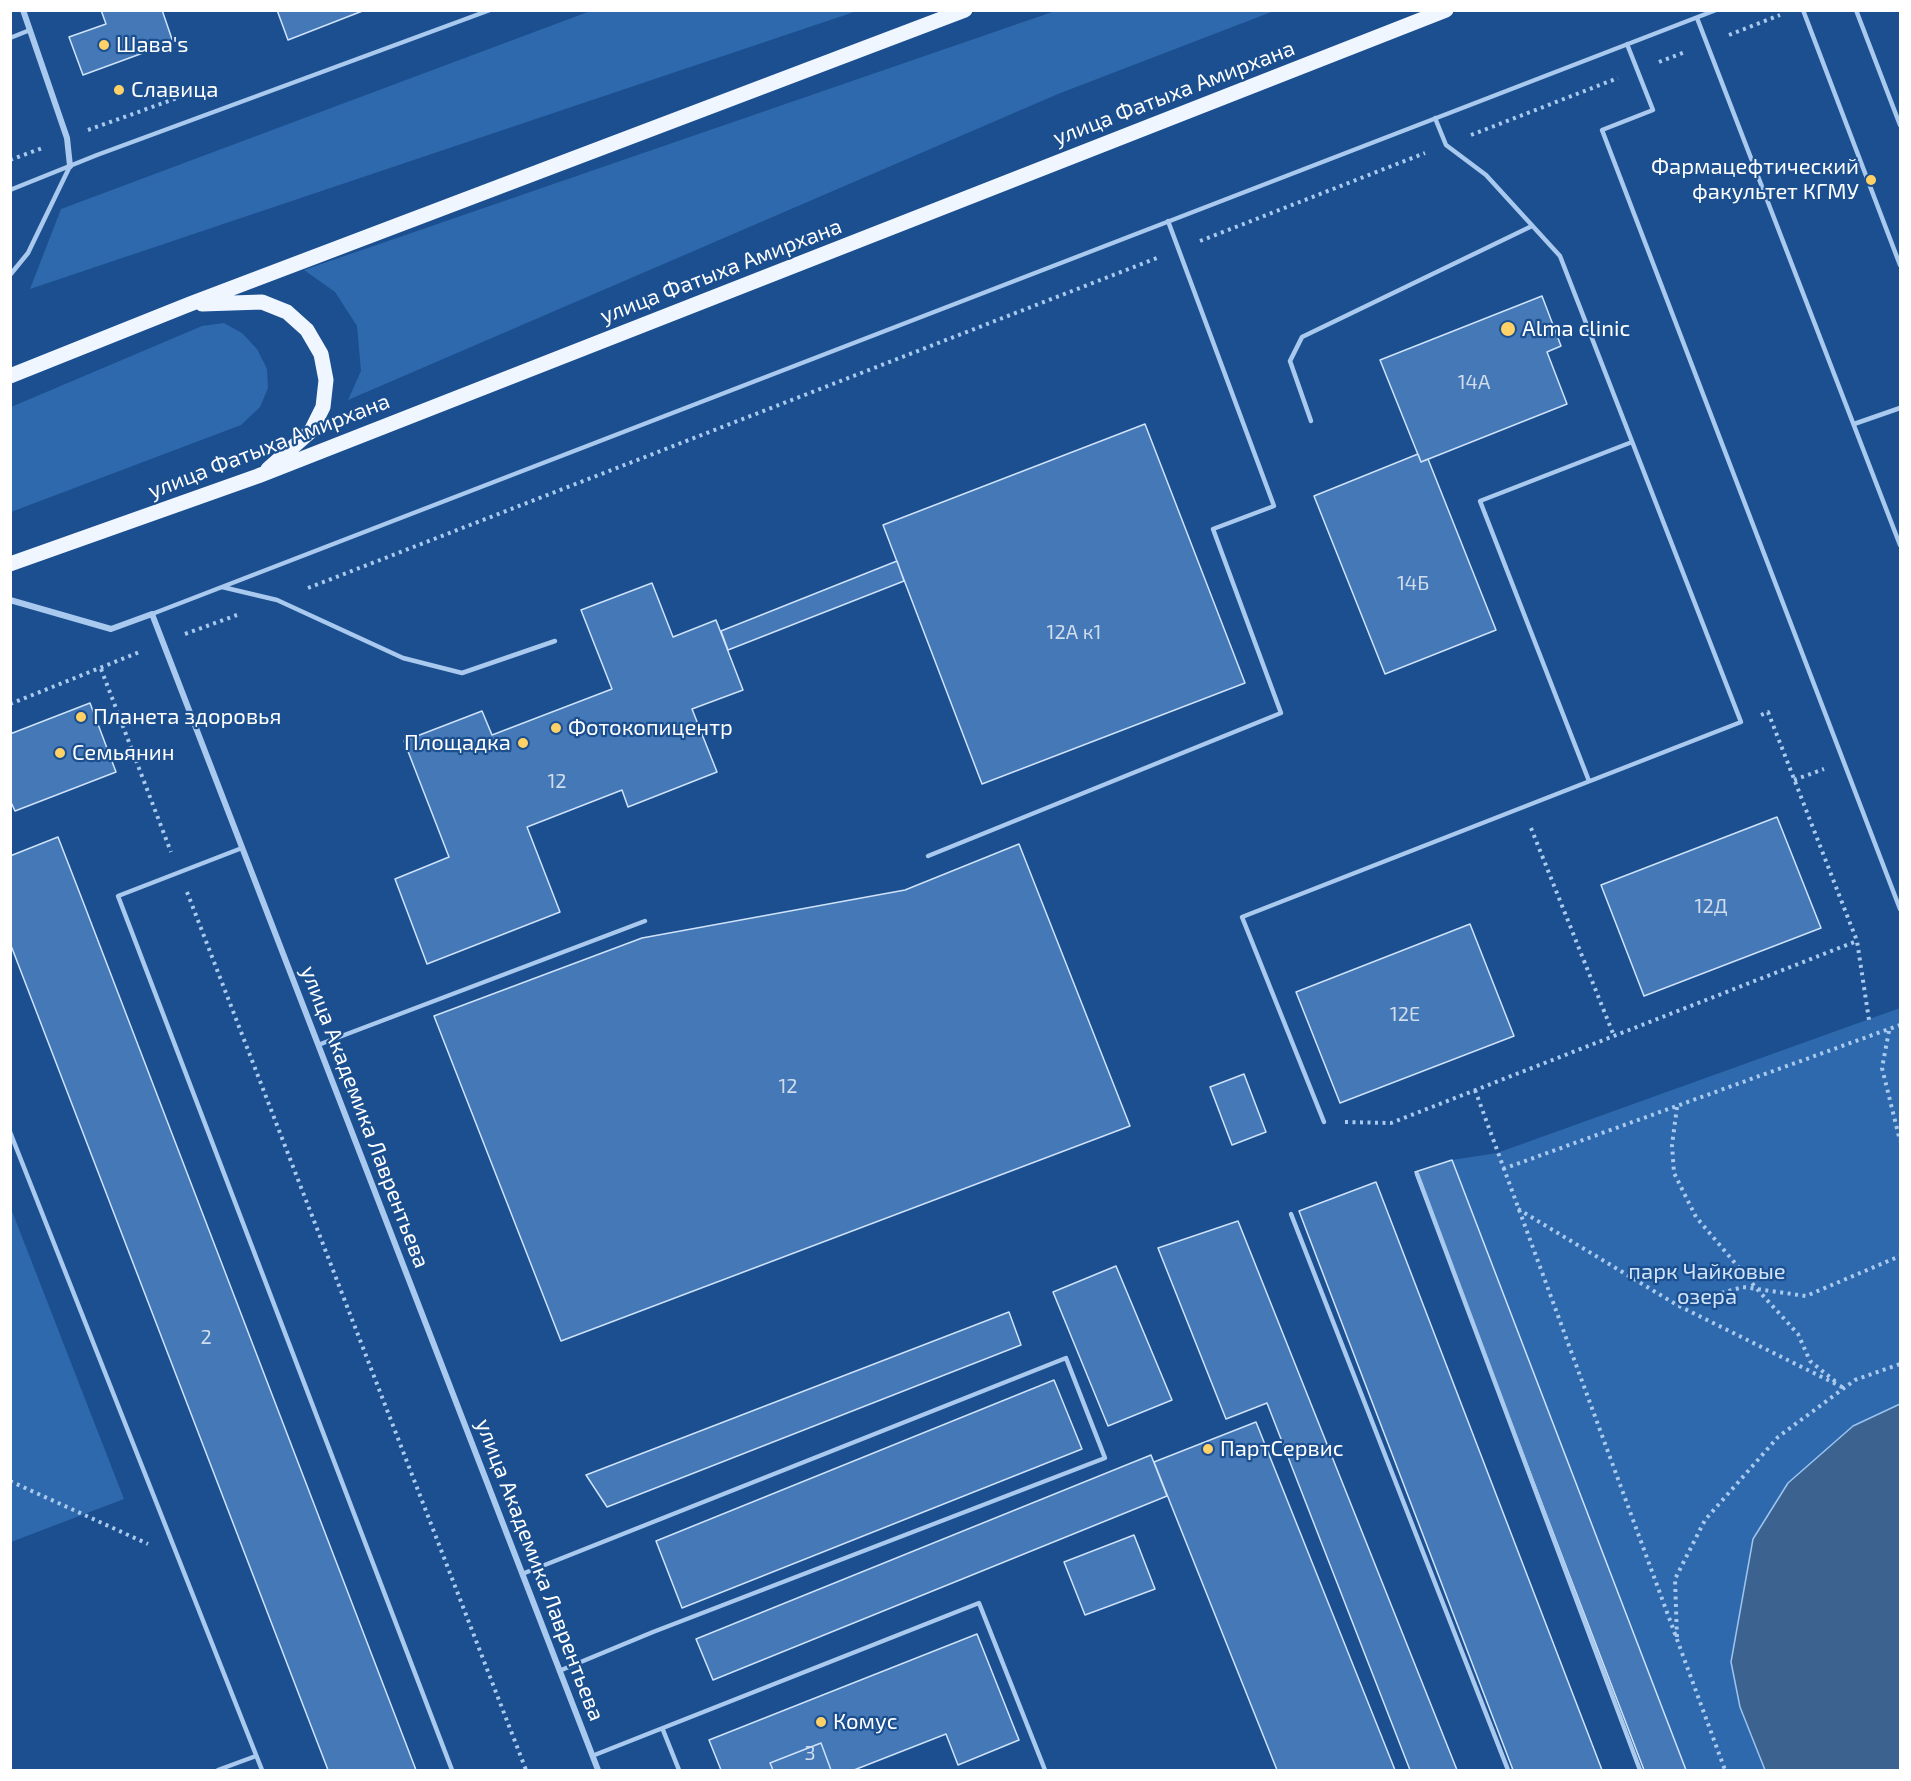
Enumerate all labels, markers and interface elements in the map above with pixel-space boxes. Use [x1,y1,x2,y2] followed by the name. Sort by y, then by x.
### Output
[116,32,188,58] place label: Шава's
[1049,35,1299,151] street label: улица Фатыха Амирхана
[97,38,111,52] marker: Шава's
[131,77,218,103] place label: Славица
[112,83,126,97] marker: Славица
[1651,154,1859,206] place label: Фармацефтический факультет КГМУ
[1864,173,1878,187] marker: Фармацефтический факультет КГМУ
[596,213,846,329] street label: улица Фатыха Амирхана
[1522,316,1630,342] place label: Alma clinic
[1499,320,1517,338] marker: Alma clinic
[1458,370,1490,394] house number: 14А
[144,388,394,504] street label: улица Фатыха Амирхана
[1397,571,1429,595] house number: 14Б
[1047,620,1101,644] house number: 12А к1
[93,704,281,730] place label: Планета здоровья
[74,710,88,724] marker: Планета здоровья
[568,715,733,741] place label: Фотокопицентр
[549,721,563,735] marker: Фотокопицентр
[404,730,511,756] place label: Площадка
[516,736,530,750] marker: Площадка
[72,740,175,766] place label: Семьянин
[53,746,67,760] marker: Семьянин
[547,769,567,793] house number: 12
[1694,894,1728,918] house number: 12Д
[295,962,435,1272] street label: улица Академика Лаврентьева
[1390,1002,1420,1026] house number: 12Е
[778,1074,798,1098] house number: 12
[1628,1259,1786,1310] park label: парк Чайковые озера
[200,1325,212,1349] house number: 2
[470,1415,610,1725] street label: улица Академика Лаврентьева
[1220,1436,1343,1462] place label: ПартСервис
[1201,1442,1215,1456] marker: ПартСервис
[833,1709,897,1735] place label: Комус
[814,1715,828,1729] marker: Комус
[804,1741,816,1765] house number: 3

